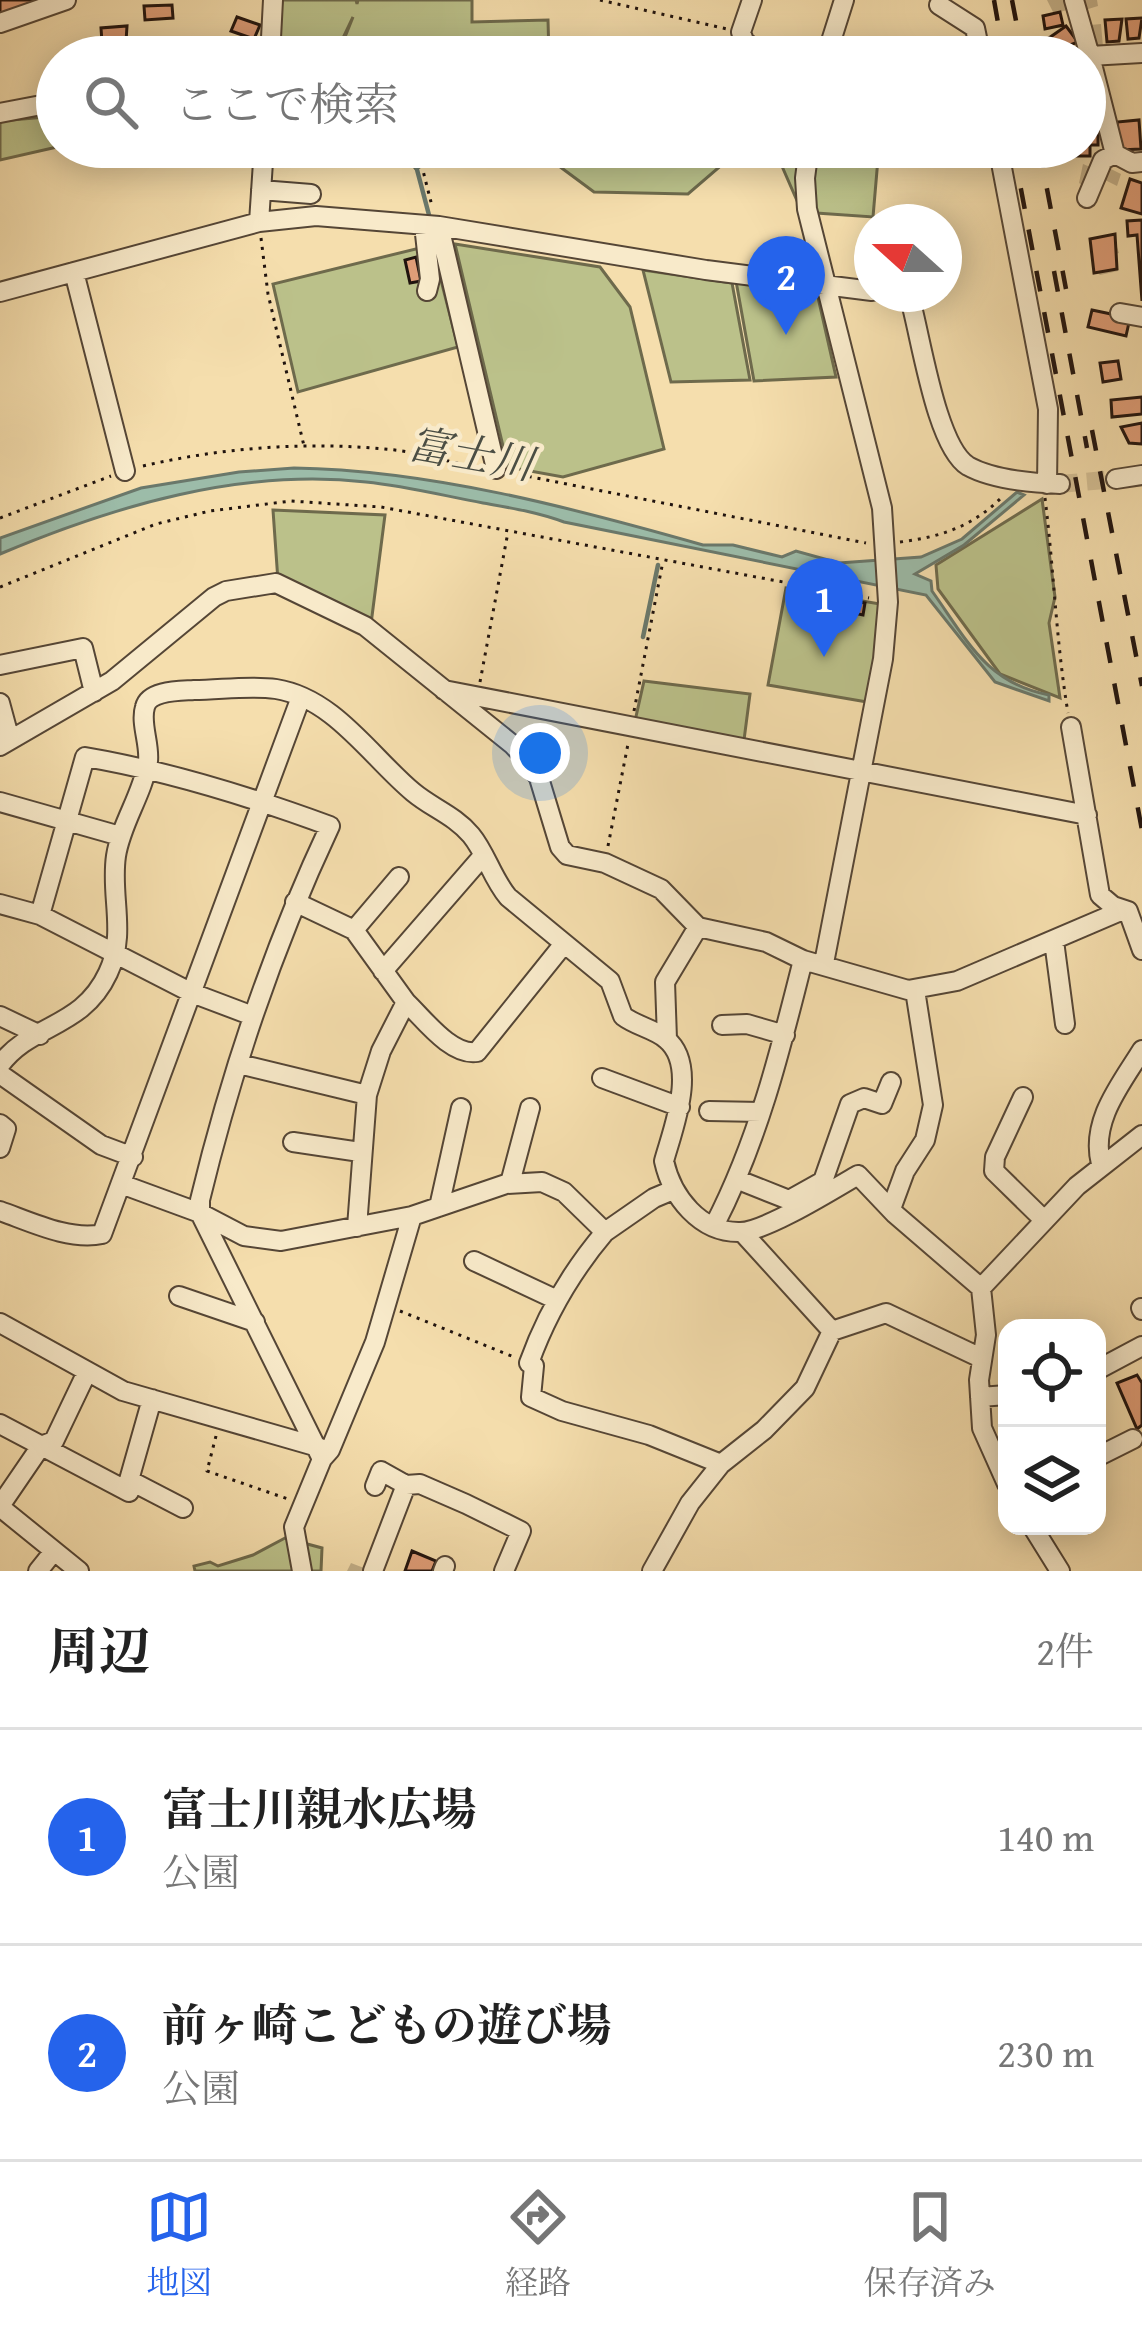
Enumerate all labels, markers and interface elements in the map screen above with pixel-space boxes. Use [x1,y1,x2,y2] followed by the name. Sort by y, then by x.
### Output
[36,36,1106,168] search box
[78,69,144,135] icon: search
[174,71,399,136] text: ここで検索
[854,204,962,312] north arrow
[747,236,825,335] pin: 2
[404,412,542,495] water label: 富士川
[785,558,863,657] pin: 1
[510,723,570,783] your location
[998,1319,1106,1535] map controls
[998,1319,1106,1427] button: locate
[998,1427,1106,1535] button: layers
[48,1613,150,1688] text: 周辺
[1036,1622,1094,1679] text: 2件
[162,1776,477,1841] text: 富士川親水広場
[77,1808,97,1865] text: 1
[997,1808,1094,1865] text: 140 m
[162,1843,240,1900] text: 公園
[162,1992,612,2057] text: 前ヶ崎こどもの遊び場
[77,2024,97,2081] text: 2
[997,2024,1094,2081] text: 230 m
[162,2059,240,2116] text: 公園
[146,2184,212,2306] tab: 地図
[505,2184,571,2306] tab: 経路
[864,2184,996,2306] tab: 保存済み

